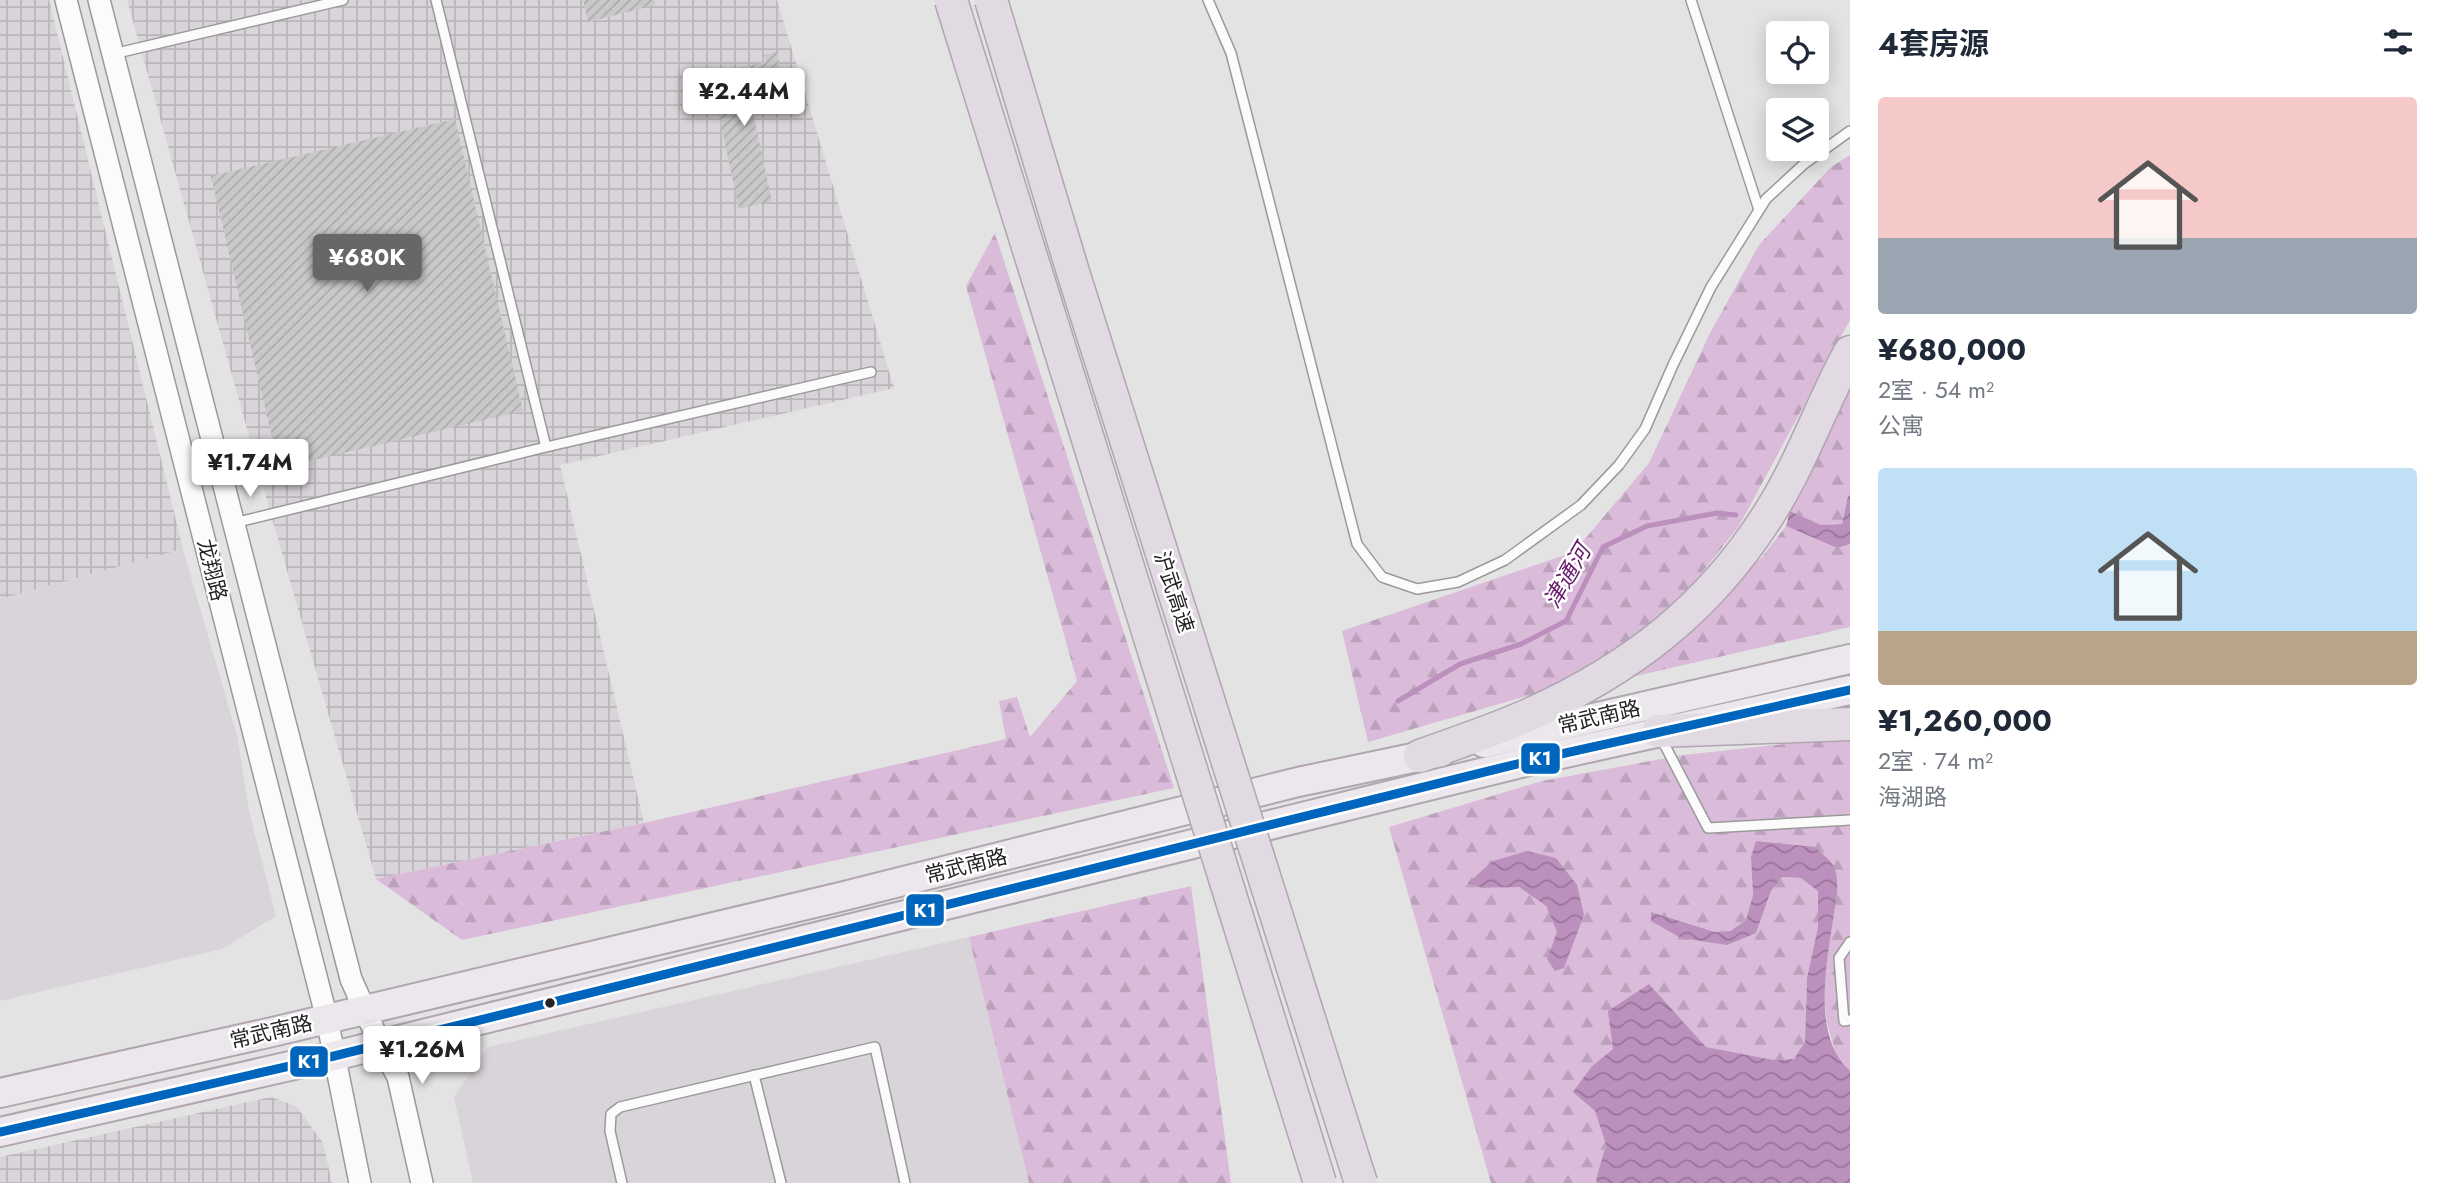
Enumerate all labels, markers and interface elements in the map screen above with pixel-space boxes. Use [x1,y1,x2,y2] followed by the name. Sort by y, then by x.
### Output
[1766,21,1829,161] map controls
[1766,21,1829,84] button: locate
[1878,22,1989,65] text: 4套房源
[2379,23,2417,61] icon: filters
[687,68,801,128] pin: ¥2.44M
[699,74,789,108] text: ¥2.44M
[1766,98,1829,161] button: layers
[2085,142,2211,268] icon: home
[318,234,416,294] pin: ¥680K
[329,240,405,274] text: ¥680K
[1878,328,2026,371] text: ¥680,000
[1878,373,1994,407] text: 2室 · 54 m²
[1878,409,1924,443] text: 公寓
[193,440,307,499] pin: ¥1.74M
[208,445,292,479] text: ¥1.74M
[2085,513,2211,639] icon: home
[1535,534,1601,614] water label: 津通河
[190,536,234,604] street label: 龙翔路
[1147,547,1201,637] street label: 沪武高速
[1555,693,1643,741] street label: 常武南路
[1878,699,2052,742] text: ¥1,260,000
[1520,742,1561,775] line badge: K1
[1878,744,1993,778] text: 2室 · 74 m²
[1529,745,1551,772] text: K1
[1878,780,1947,814] text: 海湖路
[922,841,1010,891] street label: 常武南路
[905,893,945,927] line badge: K1
[914,897,936,924] text: K1
[543,996,557,1010] unlabelled marker
[227,1008,315,1056] street label: 常武南路
[365,1026,479,1086] pin: ¥1.26M
[379,1032,465,1066] text: ¥1.26M
[289,1045,329,1078] line badge: K1
[298,1048,320,1075] text: K1

